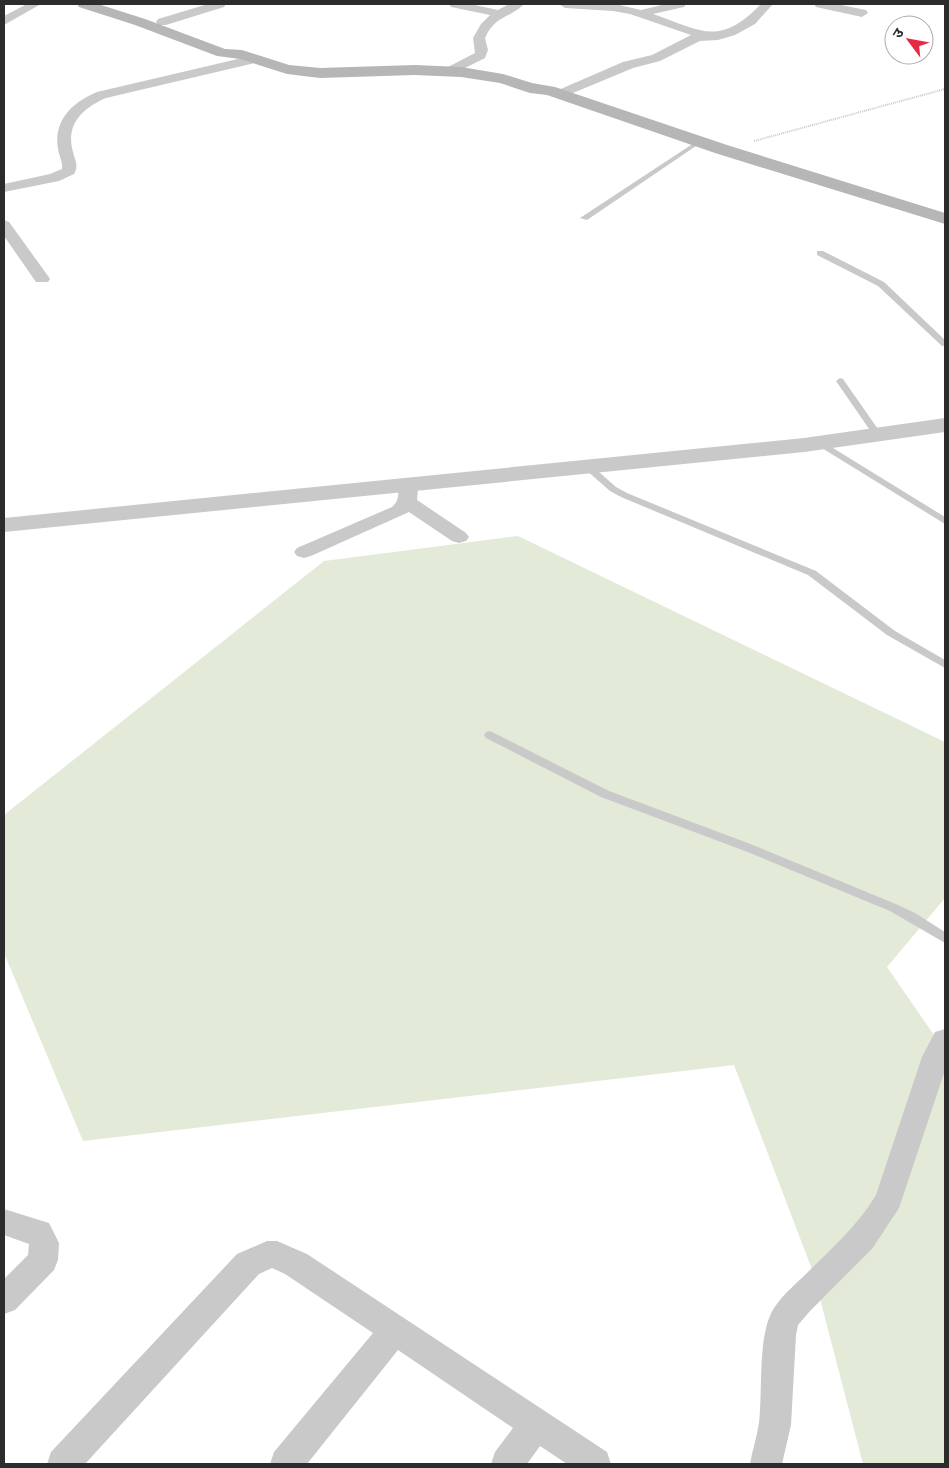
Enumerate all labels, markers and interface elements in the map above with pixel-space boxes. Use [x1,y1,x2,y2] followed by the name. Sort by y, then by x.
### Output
[884,15,934,65] north arrow
[889,25,907,41] text: उ

